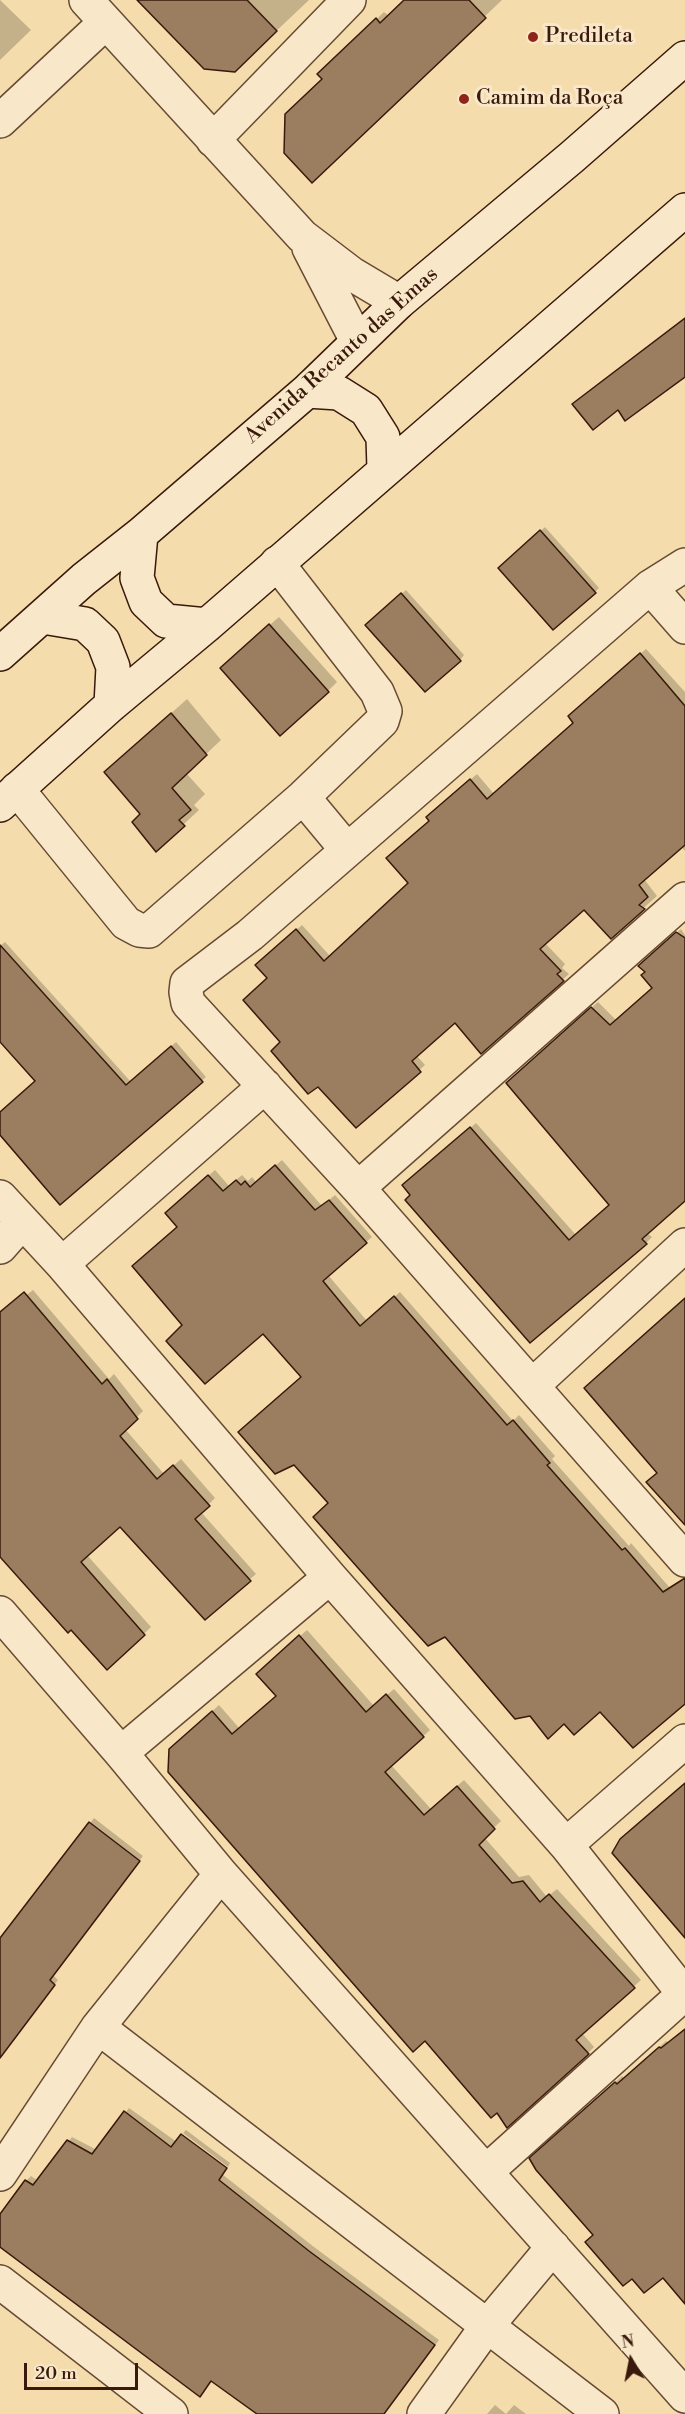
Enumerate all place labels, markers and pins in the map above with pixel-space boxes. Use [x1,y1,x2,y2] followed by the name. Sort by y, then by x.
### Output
[545,24,633,50] place label: Predileta
[526,30,540,44] marker: Predileta
[476,86,623,112] place label: Camim da Roça
[457,92,471,106] marker: Camim da Roça

